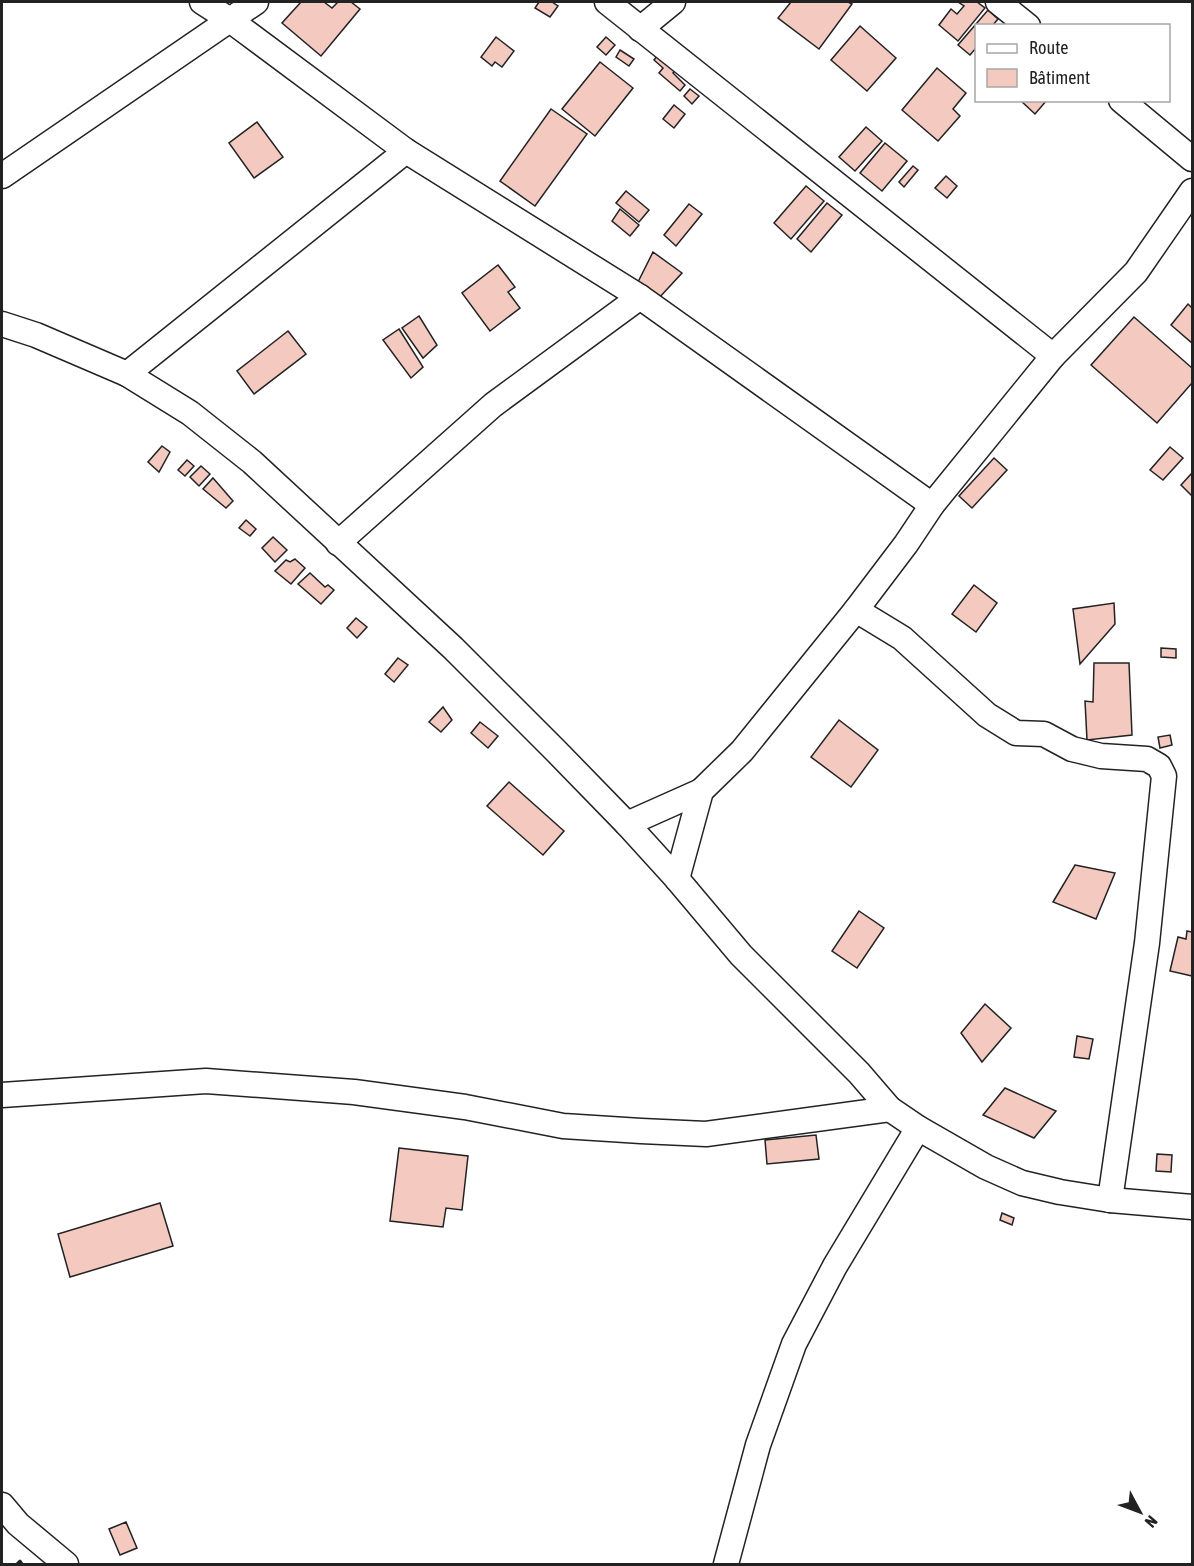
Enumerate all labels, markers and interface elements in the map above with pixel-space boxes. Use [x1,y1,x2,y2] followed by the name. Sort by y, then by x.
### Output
[975,24,1170,102] legend
[1029,37,1068,58] text: Route
[1029,67,1090,88] text: Bâtiment
[1110,1482,1170,1542] north arrow
[1141,1512,1161,1531] text: N

